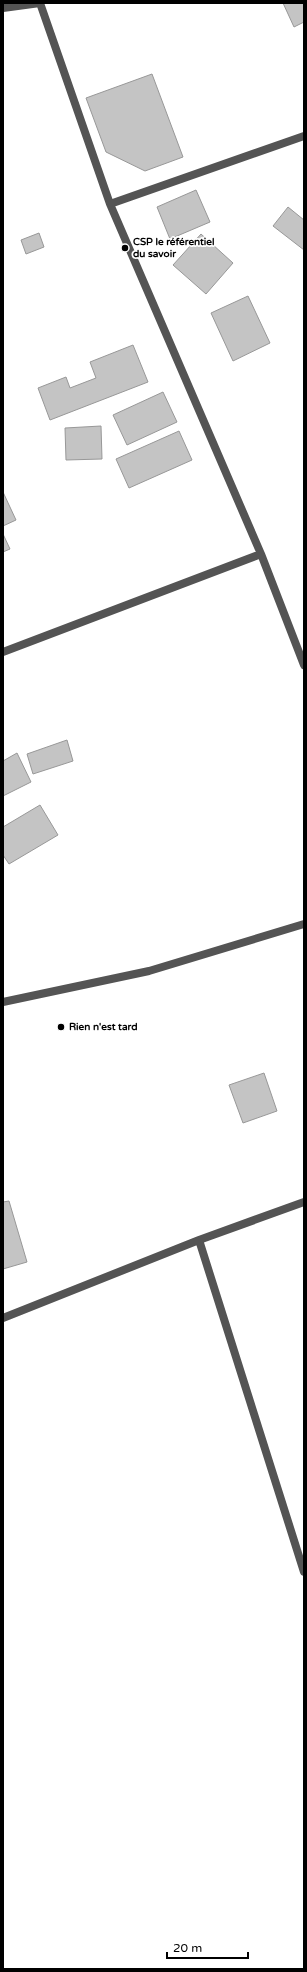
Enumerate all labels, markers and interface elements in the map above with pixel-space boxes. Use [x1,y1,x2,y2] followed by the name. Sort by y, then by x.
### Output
[133,236,214,260] place label: CSP le référentiel du savoir
[120,243,130,253] marker: CSP le référentiel du savoir
[69,1021,138,1033] place label: Rien n'est tard
[56,1022,66,1032] marker: Rien n'est tard
[167,1934,248,1960] scale bar
[173,1941,202,1955] text: 20 m

